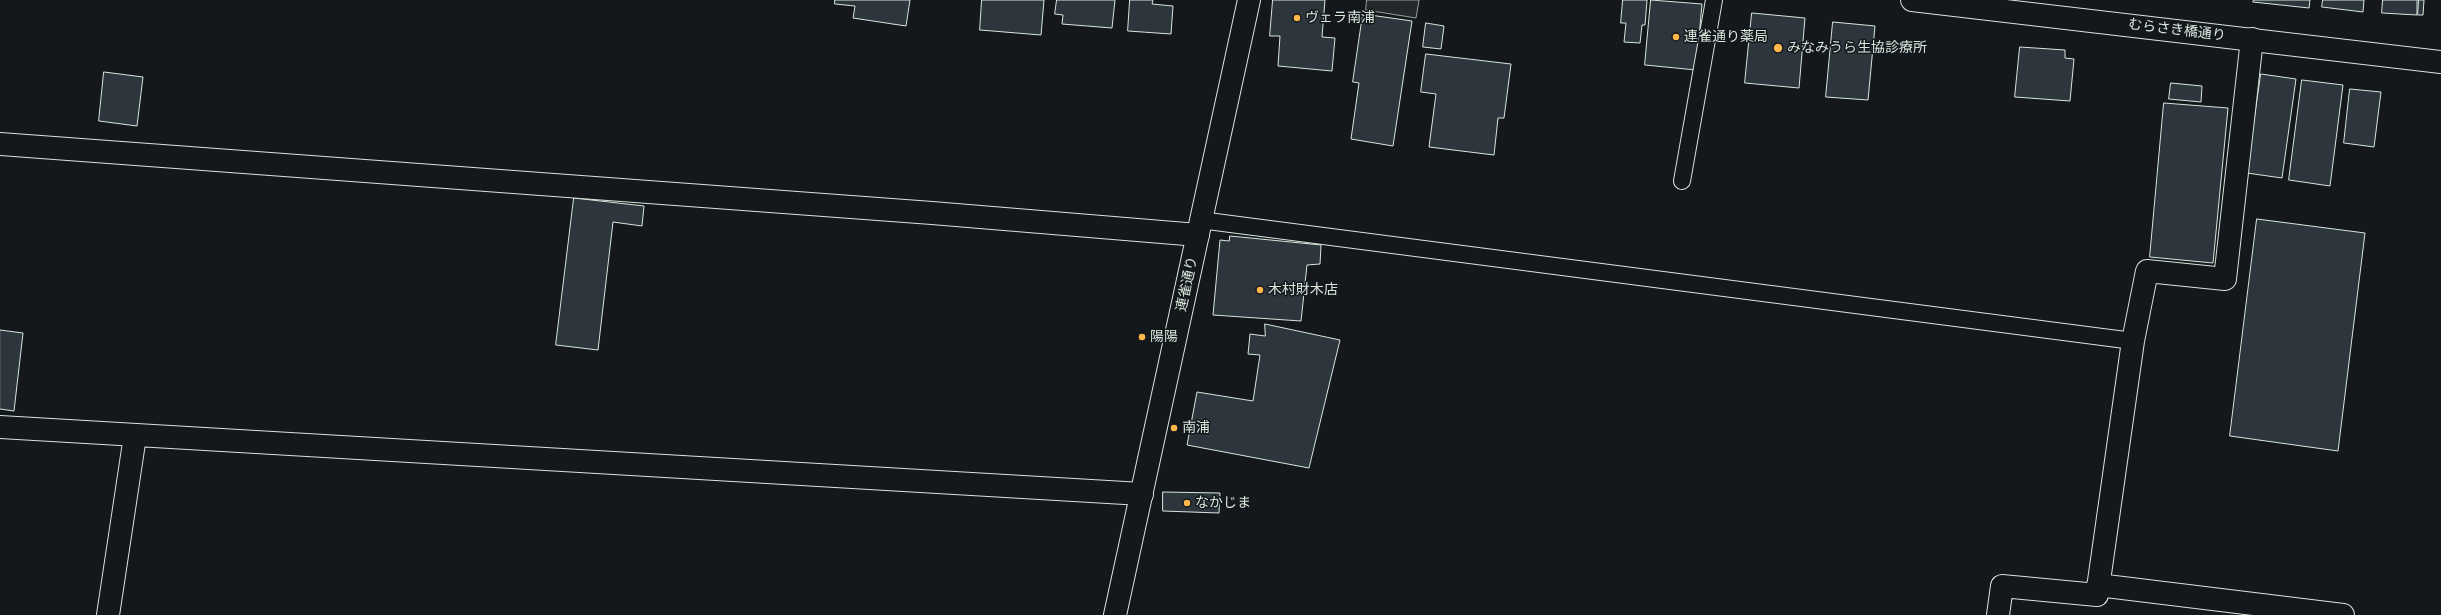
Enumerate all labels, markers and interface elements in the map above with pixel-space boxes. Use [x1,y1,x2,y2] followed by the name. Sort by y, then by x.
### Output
[1305,10,1375,26] place label: ヴェラ南浦
[1292,13,1302,23] marker: ヴェラ南浦
[2127,16,2227,44] street label: むらさき橋通り
[1684,29,1768,45] place label: 連雀通り薬局
[1671,32,1681,42] marker: 連雀通り薬局
[1787,40,1927,56] place label: みなみうら生協診療所
[1772,42,1784,54] marker: みなみうら生協診療所
[1173,255,1201,313] street label: 連雀通り
[1268,282,1338,298] place label: 木村財木店
[1255,285,1265,295] marker: 木村財木店
[1150,329,1178,345] place label: 陽陽
[1137,332,1147,342] marker: 陽陽
[1182,420,1210,436] place label: 南浦
[1169,423,1179,433] marker: 南浦
[1195,495,1251,511] place label: なかじま
[1182,498,1192,508] marker: なかじま

